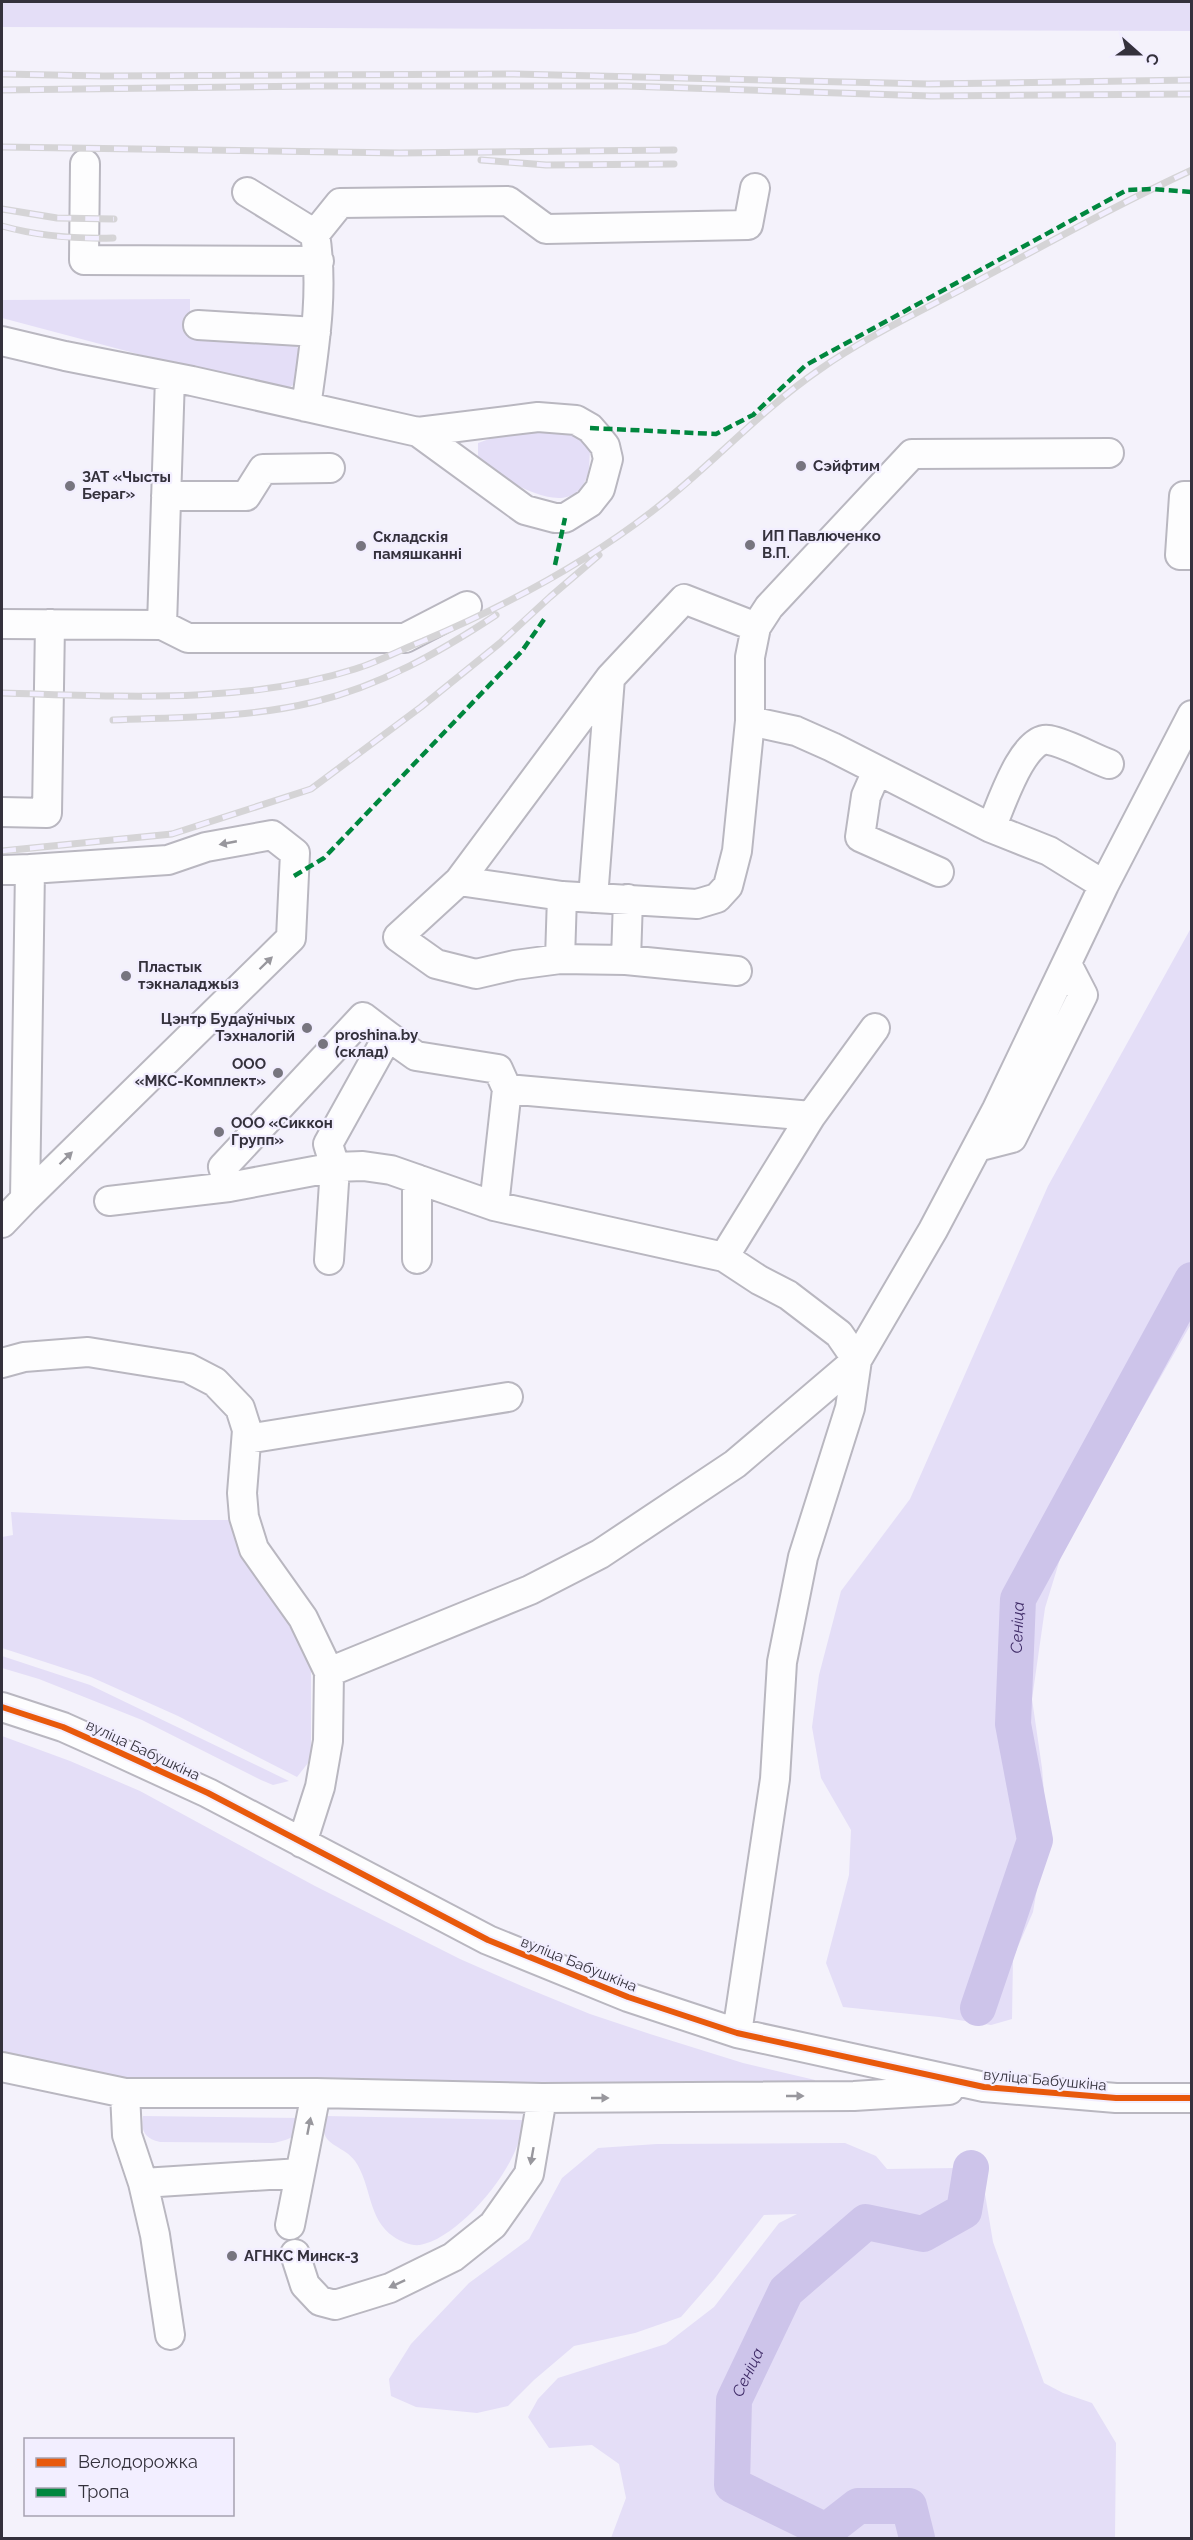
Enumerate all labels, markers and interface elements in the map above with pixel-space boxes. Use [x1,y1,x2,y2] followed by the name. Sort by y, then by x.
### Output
[1109,24,1169,84] north arrow
[1142,51,1163,68] text: С
[813,457,880,475] place label: Сэйфтим
[794,459,808,473] marker: Сэйфтим
[82,468,171,503] place label: ЗАТ «Чысты Бераг»
[63,479,77,493] marker: ЗАТ «Чысты Бераг»
[762,527,881,562] place label: ИП Павлюченко В.П.
[373,528,462,563] place label: Складскія памяшканні
[743,538,757,552] marker: ИП Павлюченко В.П.
[354,539,368,553] marker: Складскія памяшканні
[218,839,237,848] one-way arrow
[258,956,273,970] one-way arrow
[138,958,239,993] place label: Пластык тэкналаджыз
[119,969,133,983] marker: Пластык тэкналаджыз
[161,1010,295,1045] place label: Цэнтр Будаўнічых Тэхналогій
[300,1021,314,1035] marker: Цэнтр Будаўнічых Тэхналогій
[335,1026,419,1061] place label: рroshina.by (склад)
[316,1037,330,1051] marker: рroshina.by (склад)
[135,1055,266,1090] place label: ООО «МКС-Комплект»
[271,1066,285,1080] marker: ООО «МКС-Комплект»
[231,1114,333,1149] place label: ООО «Сиккон Групп»
[212,1125,226,1139] marker: ООО «Сиккон Групп»
[59,1152,73,1166] one-way arrow
[1006,1601,1027,1654] water label: Сеніца
[83,1716,203,1784] street label: вуліца Бабушкіна
[518,1933,640,1995] street label: вуліца Бабушкіна
[983,2066,1107,2094] street label: вуліца Бабушкіна
[786,2092,805,2101] one-way arrow
[591,2093,610,2103] one-way arrow
[305,2116,314,2135] one-way arrow
[528,2146,537,2165] one-way arrow
[244,2247,359,2265] place label: АГНКС Минск-3
[225,2249,239,2263] marker: АГНКС Минск-3
[388,2280,405,2289] one-way arrow
[727,2344,767,2400] water label: Сеніца
[24,2438,234,2516] legend
[78,2451,198,2472] text: Велодорожка
[78,2481,129,2502] text: Тропа

